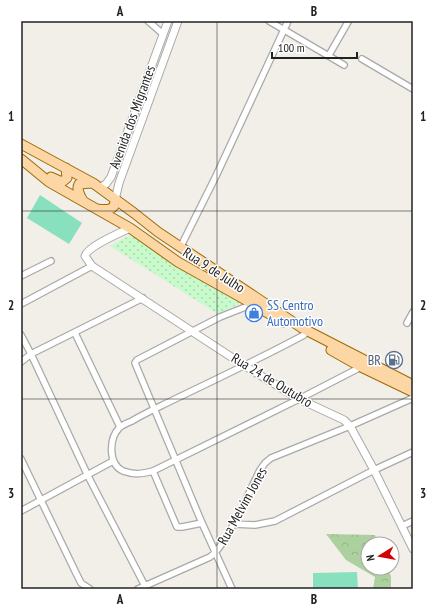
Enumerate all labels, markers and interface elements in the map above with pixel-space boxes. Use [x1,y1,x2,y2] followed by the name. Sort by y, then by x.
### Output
[116,3,124,20] text: A
[311,3,317,20] text: B
[272,34,357,60] scale bar
[278,40,305,55] text: 100 m
[105,63,159,171] street label: Avenida dos Migrantes
[8,108,14,125] text: 1
[420,108,426,125] text: 1
[180,243,248,297] street label: Rua 9 de Julho
[267,296,323,330] place label: SS Centro Automotivo
[8,297,14,314] text: 2
[420,297,426,314] text: 2
[244,303,264,323] shop icon: SS Centro Automotivo
[228,349,316,411] street label: Rua 24 de Outubro
[384,350,404,370] fuel station icon: BR
[368,351,381,369] place label: BR
[213,464,271,548] street label: Rua Melvim Jones
[8,485,14,502] text: 3
[420,485,426,502] text: 3
[360,536,400,576] north arrow
[363,554,378,562] text: N
[116,591,124,608] text: A
[311,591,317,608] text: B

